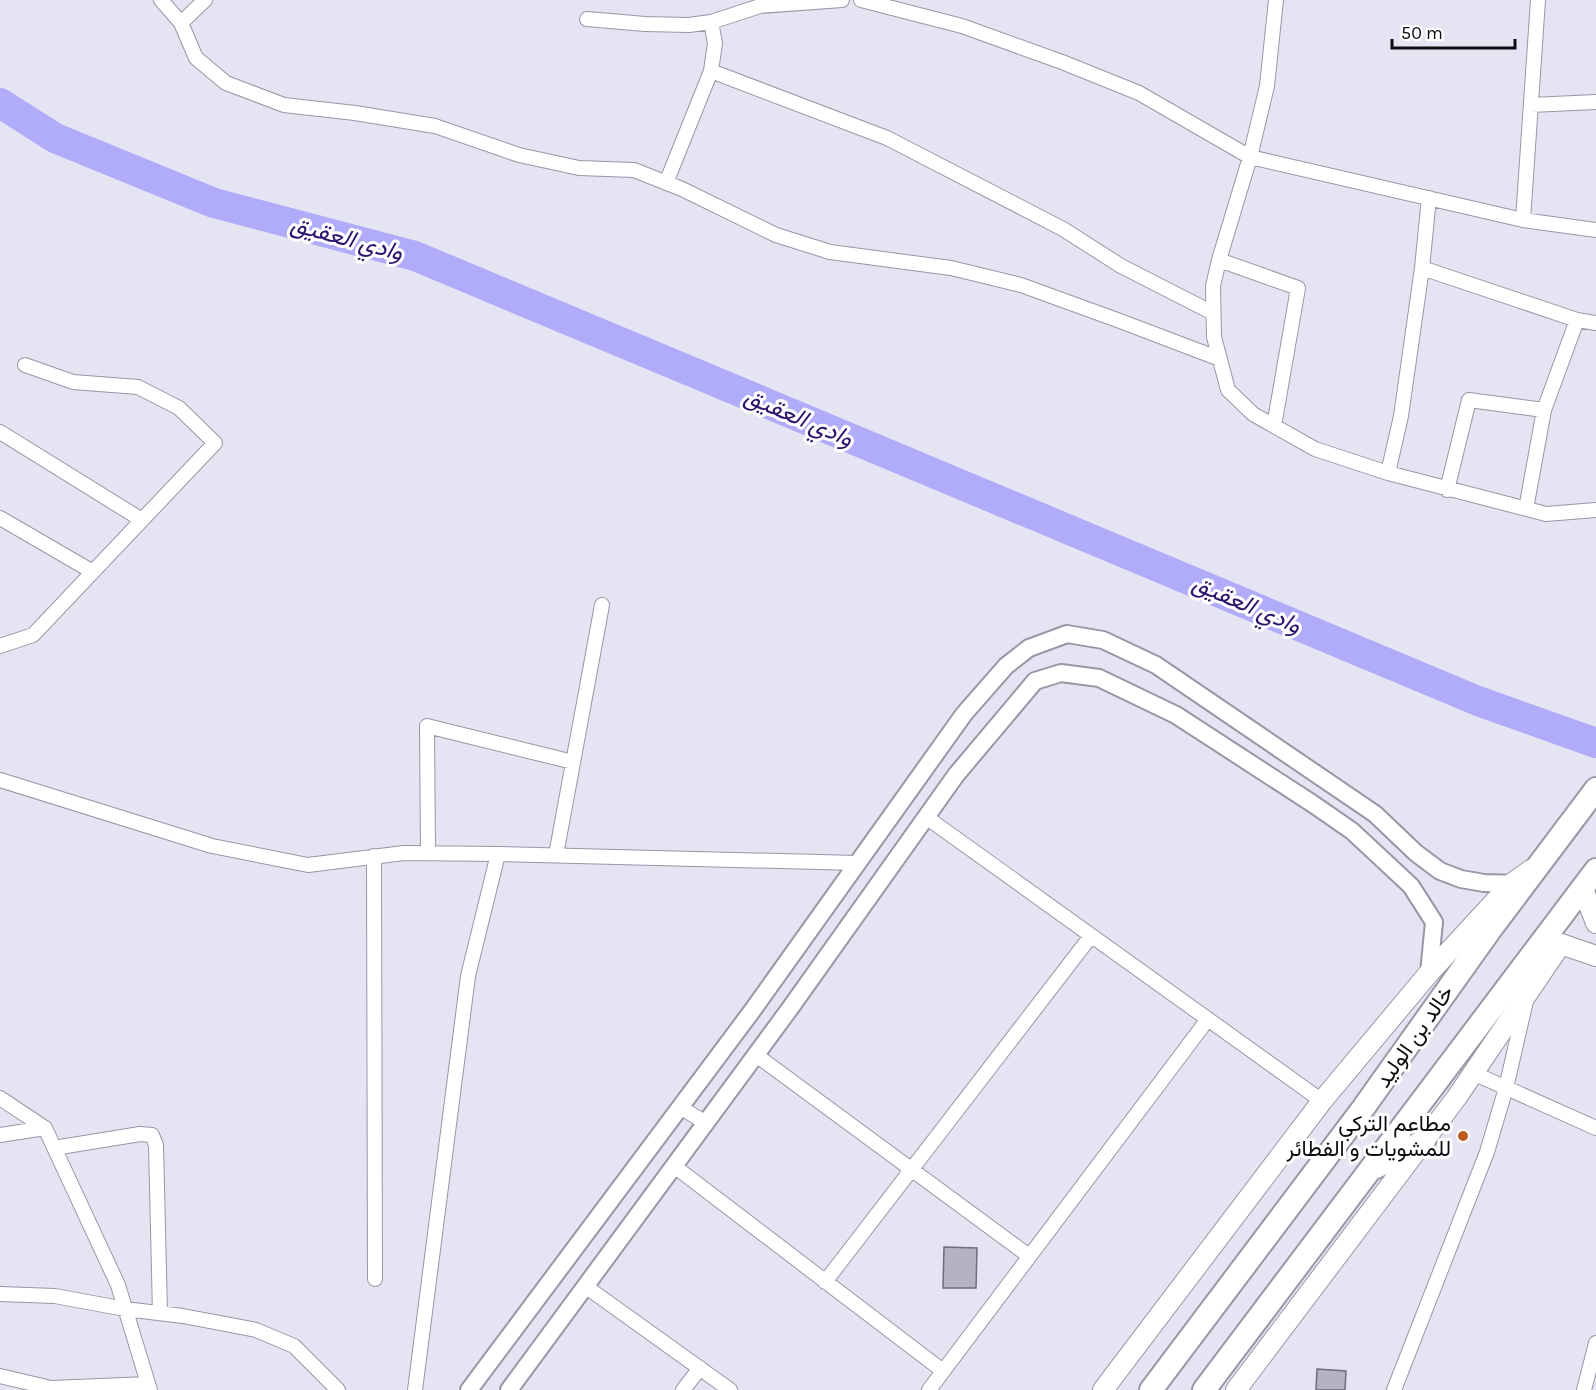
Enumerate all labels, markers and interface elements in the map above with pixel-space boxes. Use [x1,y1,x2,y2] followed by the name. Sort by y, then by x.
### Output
[1392,12,1515,50] scale bar
[1401,22,1443,44] text: 50 m
[286,210,407,271] water label: وادي العقيق
[739,382,858,457] water label: وادي العقيق
[1187,569,1306,644] water label: وادي العقيق
[1370,981,1459,1093] street label: خالد بن الوليد
[1285,1111,1451,1162] place label: مطاعم التركي للمشويات و الفطائر
[1456,1129,1470,1143] marker: مطاعم التركي للمشويات و الفطائر

